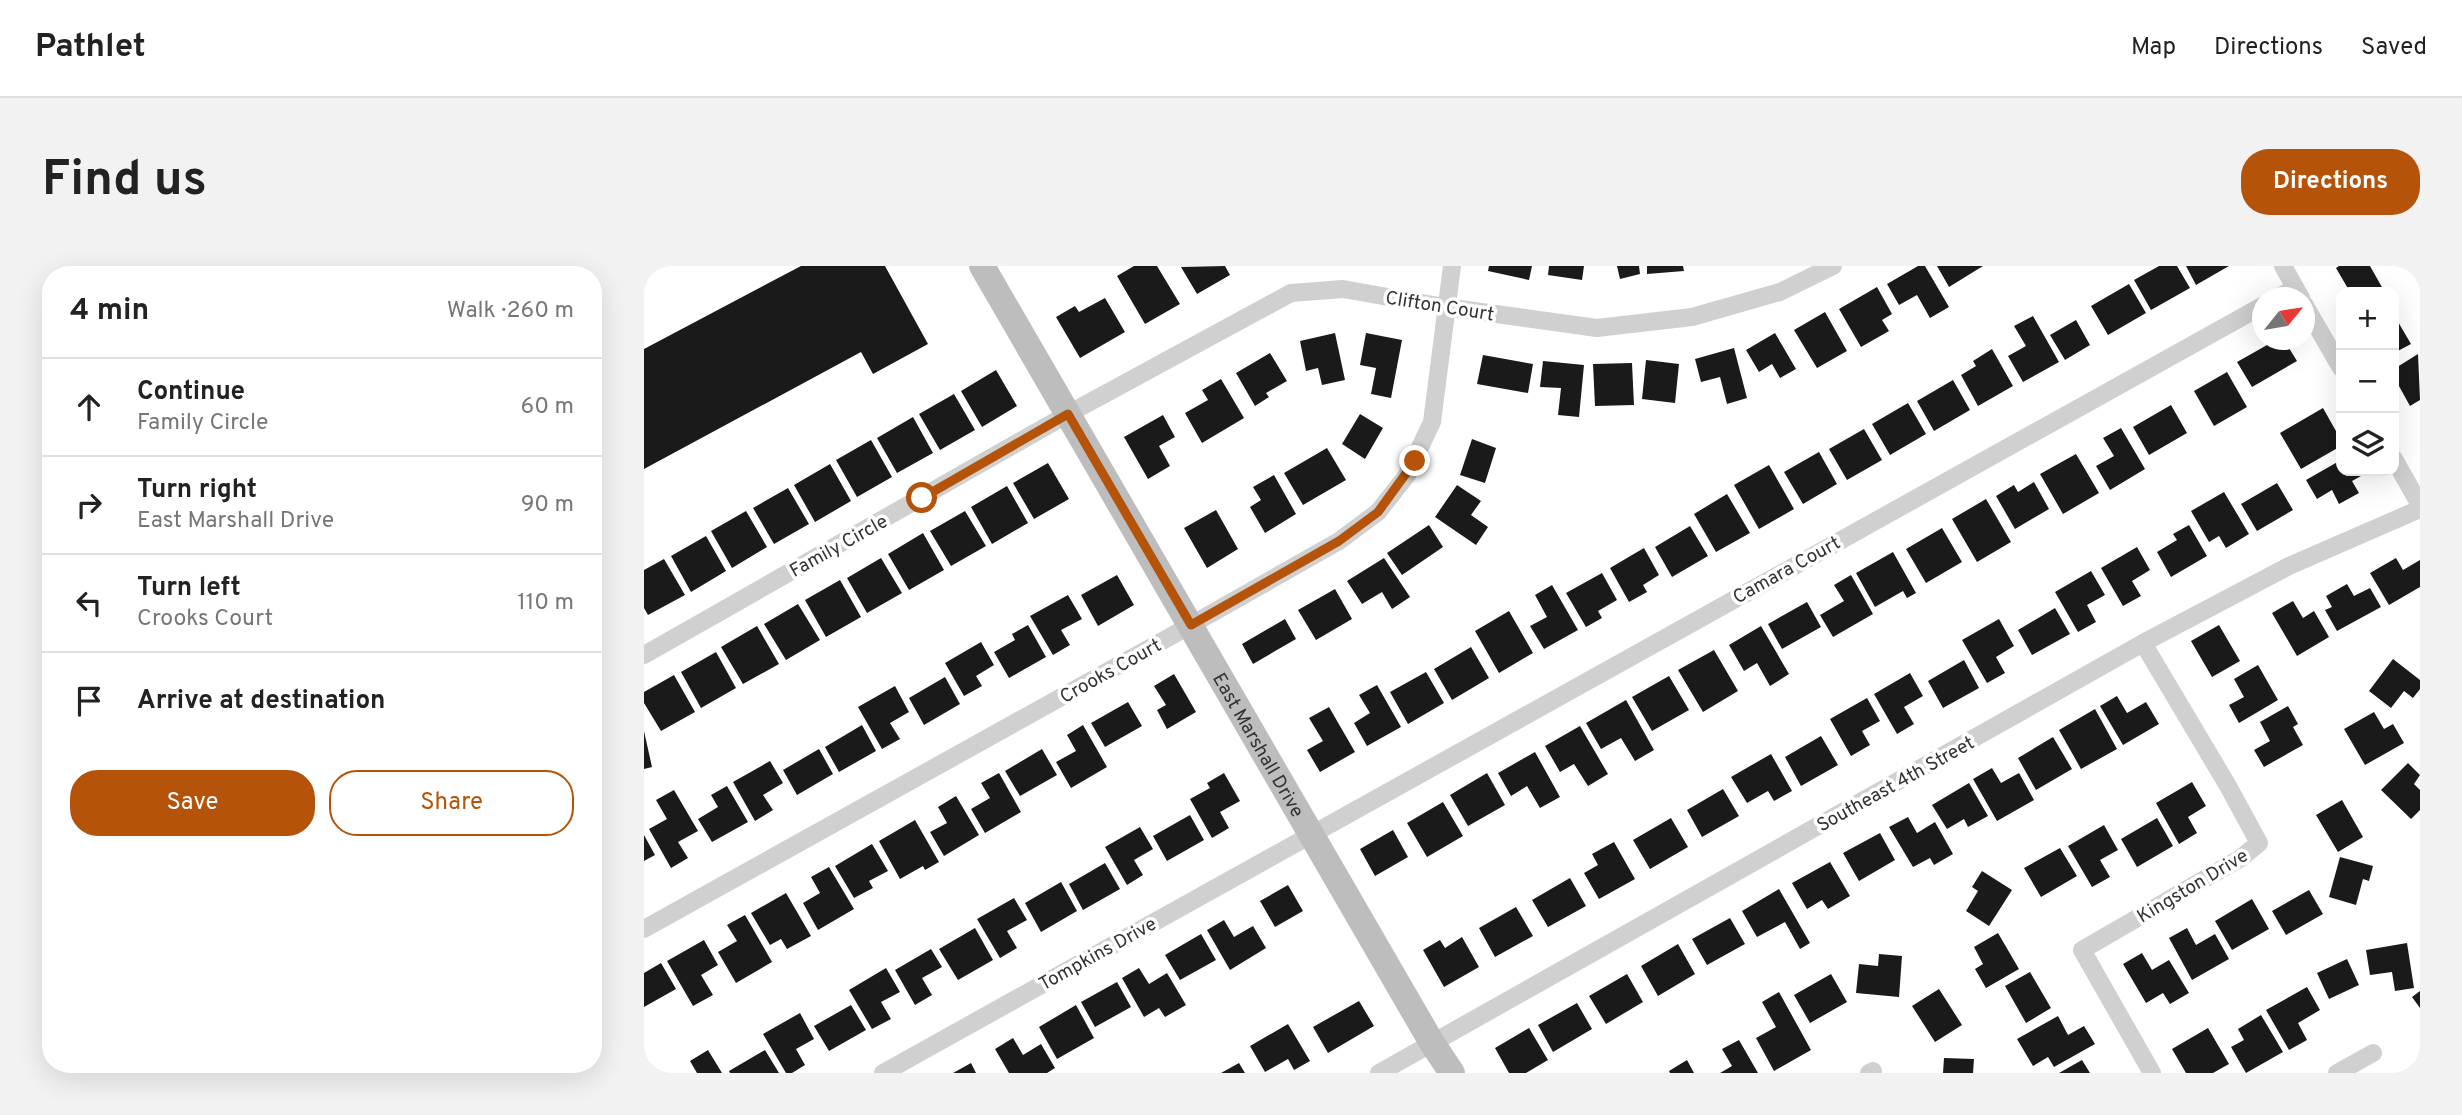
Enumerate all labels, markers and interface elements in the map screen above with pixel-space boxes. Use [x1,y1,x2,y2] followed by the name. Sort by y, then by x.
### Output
[35,27,146,69] text: Pathlet
[2131,33,2176,63] text: Map
[2214,33,2323,63] text: Directions
[2361,33,2427,63] text: Saved
[2241,149,2420,215] button: Directions
[42,151,207,213] text: Find us
[1384,287,1496,327] street label: Clifton Court
[2252,287,2315,350] north arrow
[2336,287,2399,476] map controls
[2336,287,2399,350] button: +
[70,293,149,330] text: 4 min
[447,297,574,326] text: Walk · 260 m
[2336,350,2399,413] button: −
[137,376,245,409] text: Continue
[70,388,108,426] icon: ahead
[521,393,574,422] text: 60 m
[137,409,268,438] text: Family Circle
[2336,413,2399,476] button: layers
[1399,445,1430,476] route end
[137,474,257,507] text: Turn right
[906,482,937,513] route start
[70,486,108,524] icon: right
[521,491,574,520] text: 90 m
[137,507,334,536] text: East Marshall Drive
[786,510,892,584] street label: Family Circle
[1729,531,1845,610] street label: Camara Court
[137,572,241,605] text: Turn left
[70,584,108,622] icon: left
[517,589,574,618] text: 110 m
[137,605,273,634] text: Crooks Court
[1056,634,1166,710] street label: Crooks Court
[1206,669,1309,822] street label: East Marshall Drive
[70,682,108,720] icon: arrive
[137,685,385,718] text: Arrive at destination
[1813,731,1979,838] street label: Southeast 4th Street
[70,770,315,836] button: Save
[329,770,574,836] button: Share
[2133,844,2253,929] street label: Kingston Drive
[1035,913,1161,997] street label: Tompkins Drive

